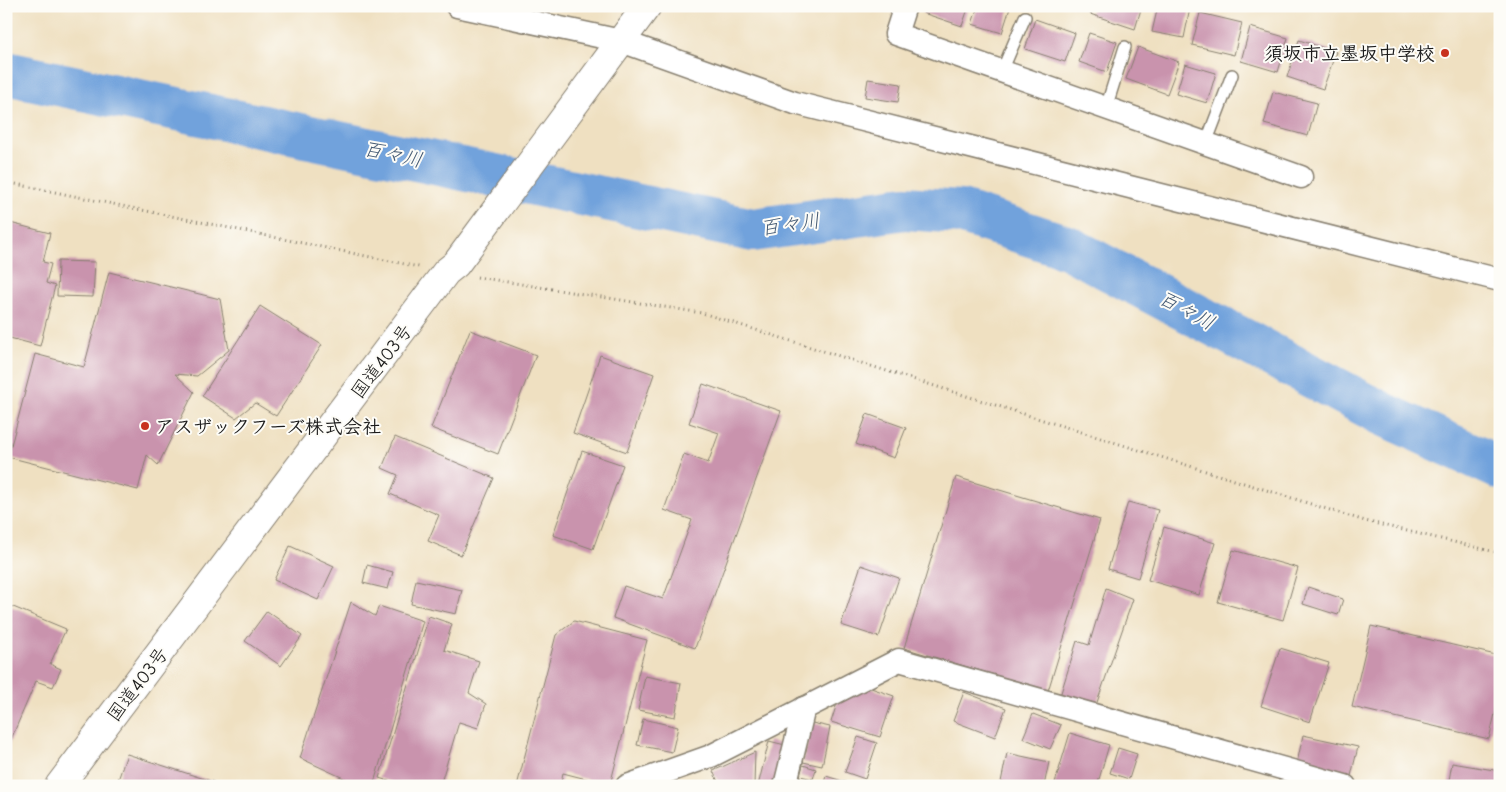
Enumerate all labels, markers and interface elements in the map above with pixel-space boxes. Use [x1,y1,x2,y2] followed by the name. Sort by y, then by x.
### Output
[1264,43,1435,65] place label: 須坂市立墨坂中学校
[1439,47,1451,59] marker: 須坂市立墨坂中学校
[361,137,425,172] water label: 百々川
[759,209,821,240] water label: 百々川
[1155,286,1219,335] water label: 百々川
[347,320,417,403] street label: 国道403号
[155,416,381,438] place label: アスザックフーズ株式会社
[139,420,151,432] marker: アスザックフーズ株式会社
[103,643,173,726] street label: 国道403号

